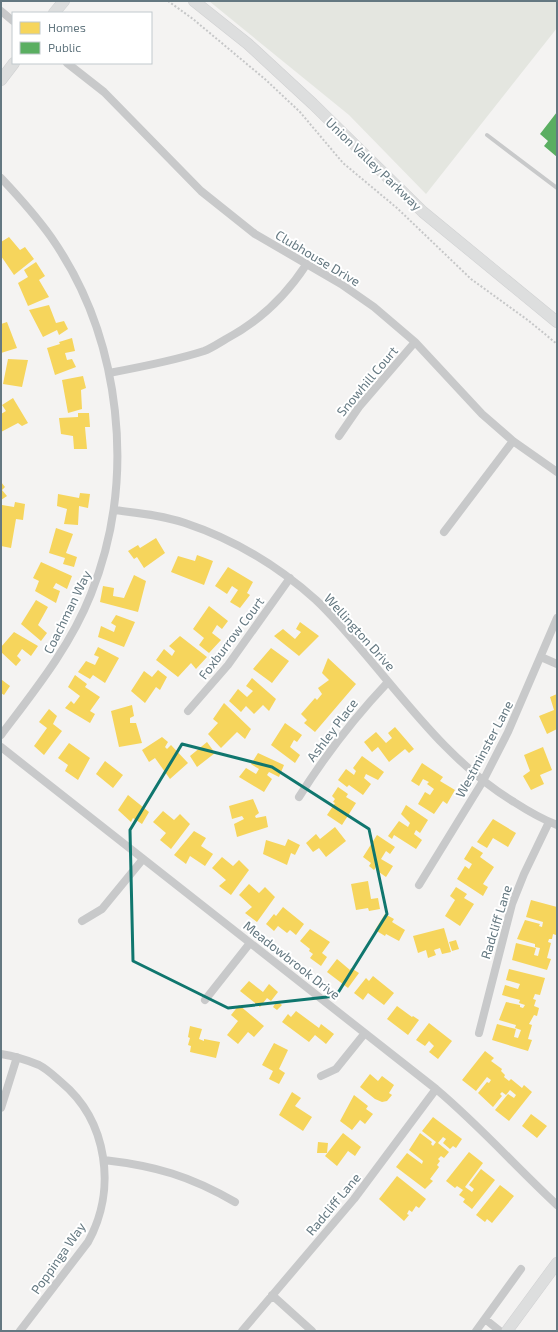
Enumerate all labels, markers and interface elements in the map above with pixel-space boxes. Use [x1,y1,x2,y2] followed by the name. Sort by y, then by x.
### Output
[12,12,152,64] legend
[48,20,86,34] text: Homes
[48,40,81,54] text: Public
[323,114,425,214] street label: Union Valley Parkway
[273,226,363,290] street label: Clubhouse Drive
[333,343,401,419] street label: Snowhill Court
[40,568,94,656] street label: Coachman Way
[321,590,399,674] street label: Wellington Drive
[195,594,267,682] street label: Foxburrow Court
[303,695,361,765] street label: Ashley Place
[452,698,516,800] street label: Westminster Lane
[477,883,515,961] street label: Radcliff Lane
[240,917,344,1003] street label: Meadowbrook Drive
[302,1170,364,1238] street label: Radcliff Lane
[27,1219,89,1297] street label: Poppinga Way

